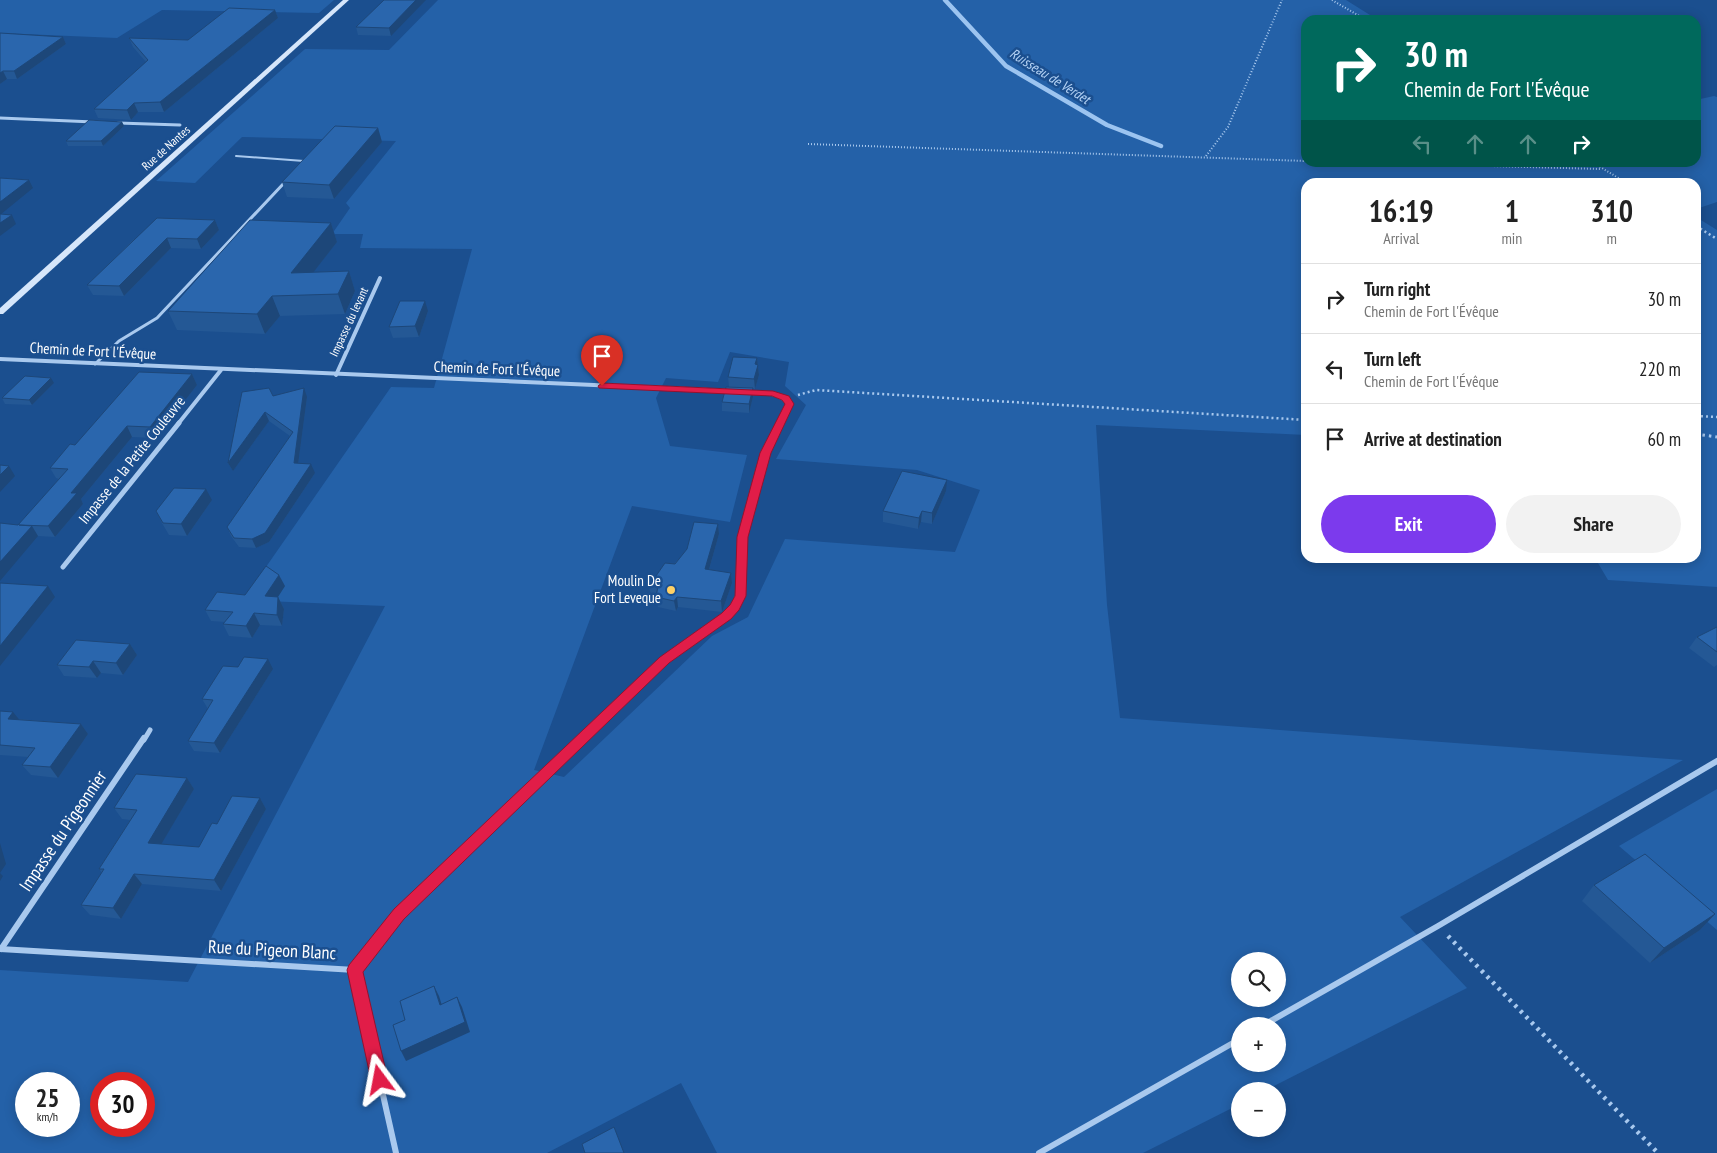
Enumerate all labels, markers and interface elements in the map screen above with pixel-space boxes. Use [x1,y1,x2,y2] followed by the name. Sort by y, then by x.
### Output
[1404,31,1468,77] text: 30 m
[1321,35,1386,100] icon: right
[1007,44,1095,109] water label: Ruisseau de Verdet
[1404,75,1590,103] text: Chemin de Fort l'Évêque
[138,122,193,173] street label: Rue de Nantes
[1408,130,1436,158] icon: left
[1461,130,1489,158] icon: ahead
[1514,130,1542,158] icon: ahead
[1567,130,1595,158] icon: right
[1369,191,1434,230] text: 16:19
[1505,191,1519,230] text: 1
[1590,191,1633,230] text: 310
[1383,228,1419,248] text: Arrival
[1501,228,1522,248] text: min
[1606,228,1617,248] text: m
[1364,277,1430,301] text: Turn right
[326,284,371,359] street label: Impasse du levant
[1321,285,1349,313] icon: right
[1648,287,1681,311] text: 30 m
[1364,301,1499,321] text: Chemin de Fort l'Évêque
[581,335,623,386] pin
[29,338,157,363] street label: Chemin de Fort l'Évêque
[588,342,616,370] icon: arrive
[1364,347,1421,371] text: Turn left
[1321,355,1349,383] icon: left
[433,357,561,380] street label: Chemin de Fort l'Évêque
[1639,357,1681,381] text: 220 m
[1364,371,1499,391] text: Chemin de Fort l'Évêque
[74,392,189,527] street label: Impasse de la Petite Couleuvre
[1321,425,1349,453] icon: arrive
[1364,427,1502,451] text: Arrive at destination
[1648,427,1681,451] text: 60 m
[1321,495,1496,553] button: Exit
[1506,495,1681,553] button: Share
[594,571,661,607] place label: Moulin De Fort Leveque
[665,584,677,596] marker: Moulin De Fort Leveque
[14,766,112,895] street label: Impasse du Pigeonnier
[208,935,337,964] street label: Rue du Pigeon Blanc
[1231,952,1286,1137] map controls
[1231,952,1286,1007] button: search
[1231,1017,1286,1072] button: +
[353,1053,405,1105] position arrow
[90,1072,155,1137] speed limit sign: 30
[36,1082,59,1114] text: 25
[1231,1082,1286,1137] button: −
[37,1109,58,1124] text: km/h

